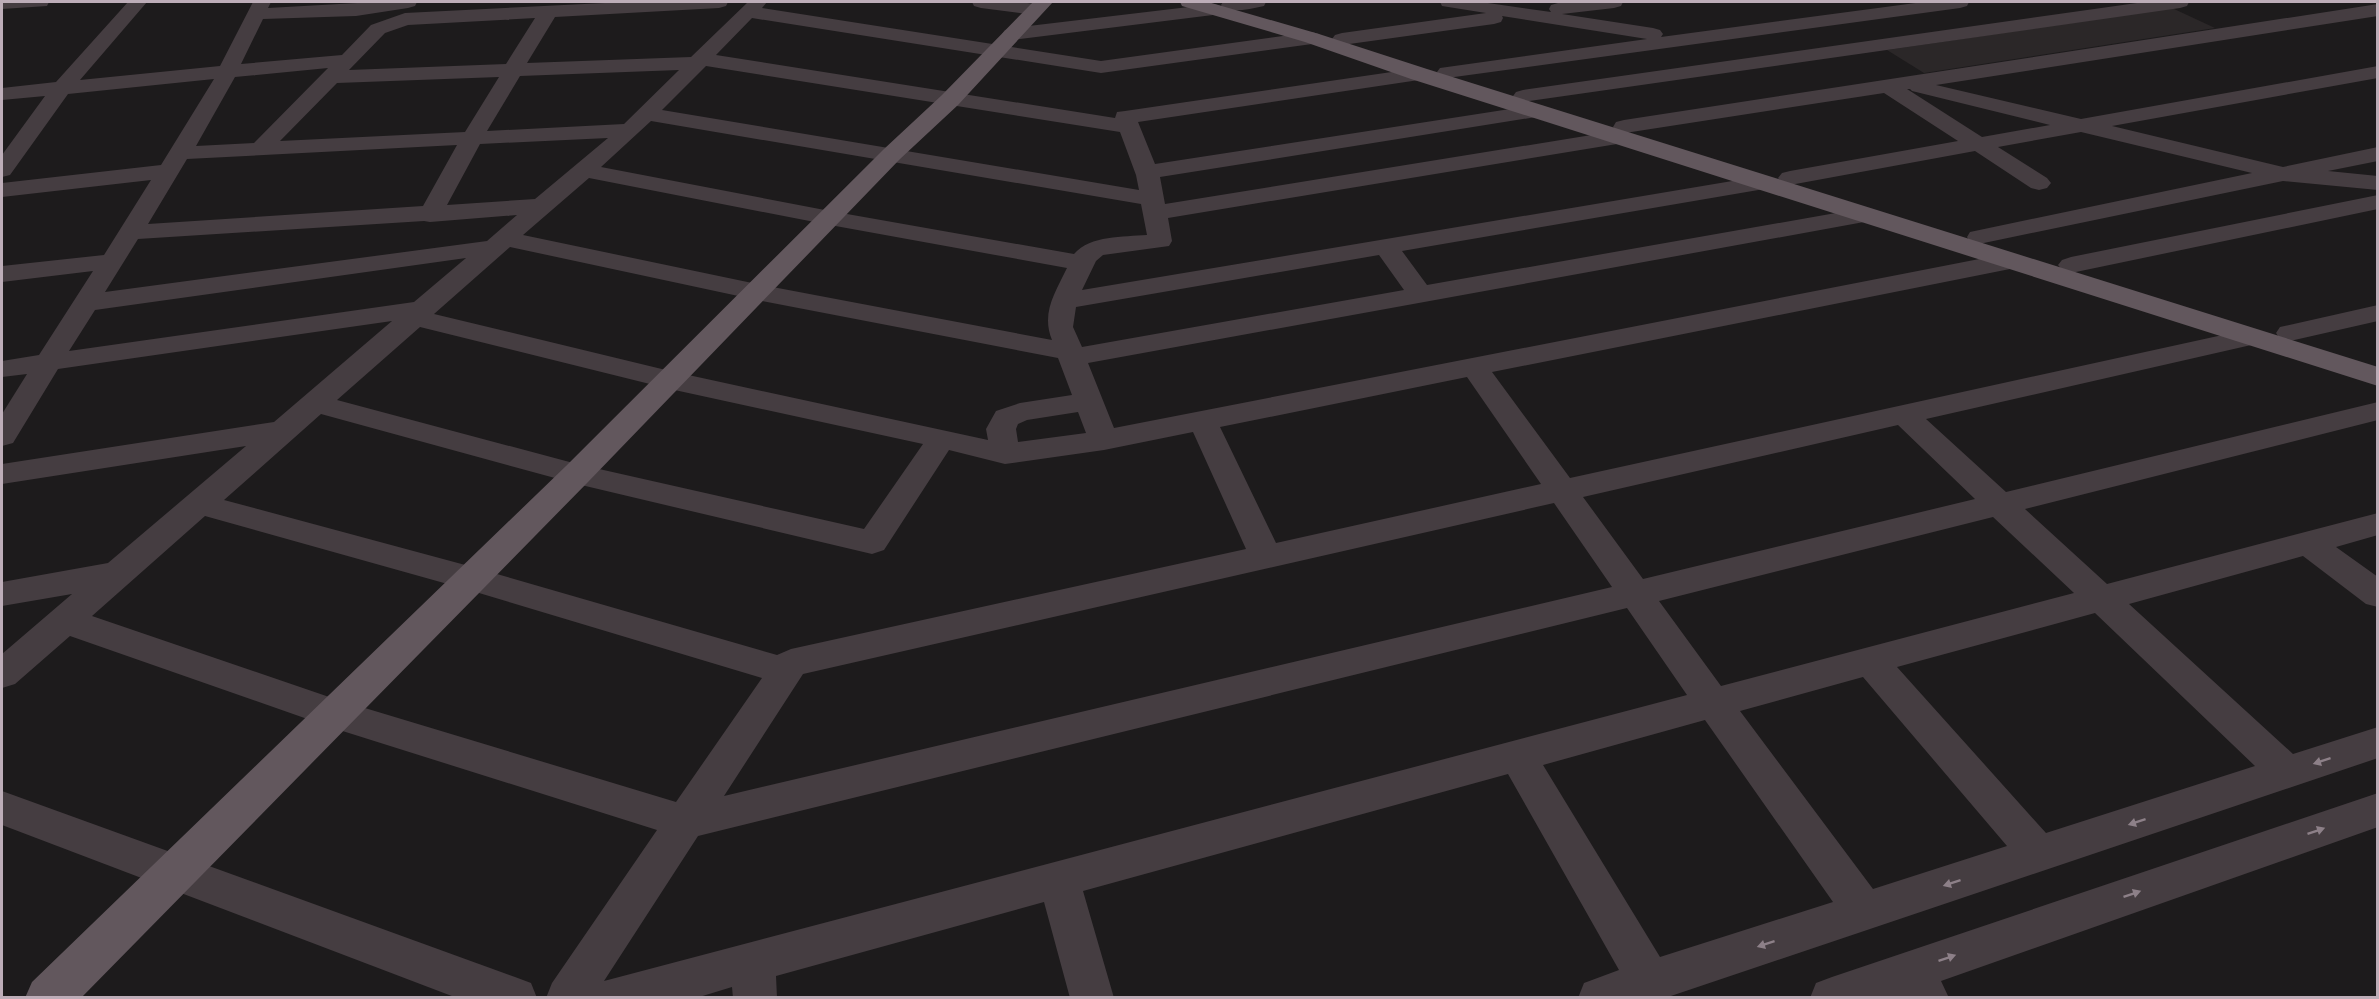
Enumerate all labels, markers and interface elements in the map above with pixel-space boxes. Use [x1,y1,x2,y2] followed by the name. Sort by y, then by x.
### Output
[2313,756,2331,766] one-way arrow
[2128,818,2146,827] one-way arrow
[2307,825,2325,835] one-way arrow
[1943,879,1961,888] one-way arrow
[2123,889,2141,899] one-way arrow
[1757,939,1775,949] one-way arrow
[1938,953,1956,962] one-way arrow

